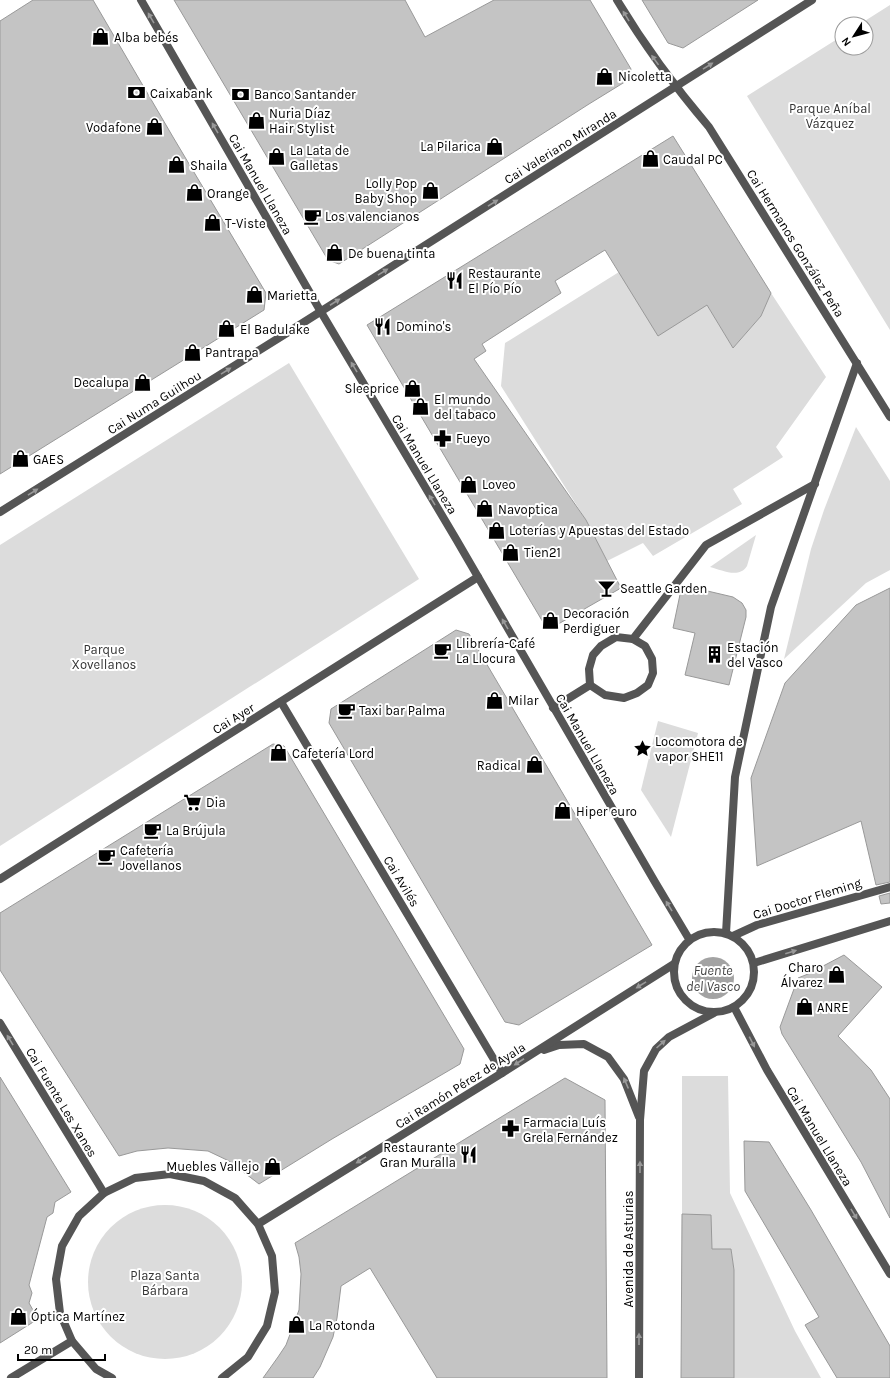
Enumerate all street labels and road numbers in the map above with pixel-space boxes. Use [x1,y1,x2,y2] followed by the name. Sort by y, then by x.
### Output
[501,106,619,187] street label: Cai Valeriano Miranda
[226,131,296,237] street label: Cai Manuel Llaneza
[744,167,847,320] street label: Cai Hermanos González Peña
[105,367,204,437] street label: Cai Numa Guilhou
[389,411,460,517] street label: Cai Manuel Llaneza
[553,691,623,797] street label: Cai Manuel Llaneza
[210,700,257,737] street label: Cai Ayer
[381,853,423,910] street label: Cai Avilés
[751,875,864,922] street label: Cai Doctor Fleming
[392,1039,528,1132] street label: Cai Ramón Pérez de Ayala
[23,1045,100,1160] street label: Cai Fuente Les Xanes
[784,1083,855,1189] street label: Cai Manuel Llaneza
[621,1190,636,1308] street label: Avenida de Asturias

